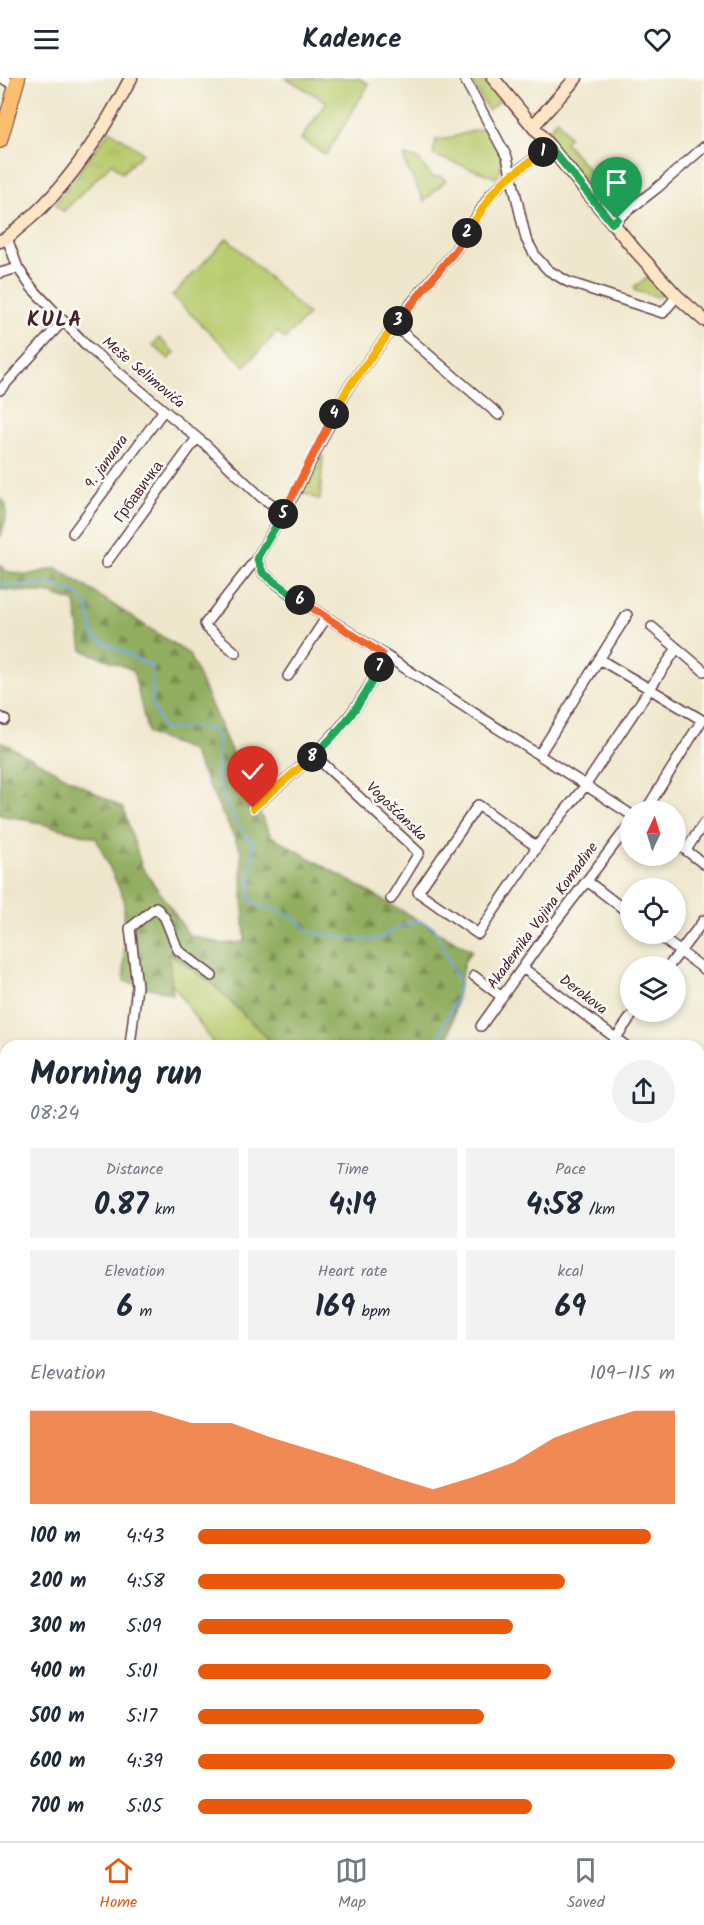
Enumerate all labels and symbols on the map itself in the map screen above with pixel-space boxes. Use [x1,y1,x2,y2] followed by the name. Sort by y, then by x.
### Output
[528,137,558,167] pin: 1
[591,157,642,219] pin
[452,218,482,248] pin: 2
[27,304,83,337] district label: KULA
[383,306,413,336] pin: 3
[96,331,190,415] street label: Meše Selimovića
[319,399,349,429] pin: 4
[79,430,135,494] street label: 9. januara
[108,455,170,528] street label: Грбавичка
[268,499,298,529] pin: 5
[285,585,315,615] pin: 6
[364,652,394,682] pin: 7
[297,742,327,772] pin: 8
[227,746,278,808] pin
[360,777,432,847] street label: Vogošćanska
[620,800,686,866] north arrow
[481,837,605,995] street label: Akademika Vojina Komadine
[554,969,612,1021] street label: Derokova

